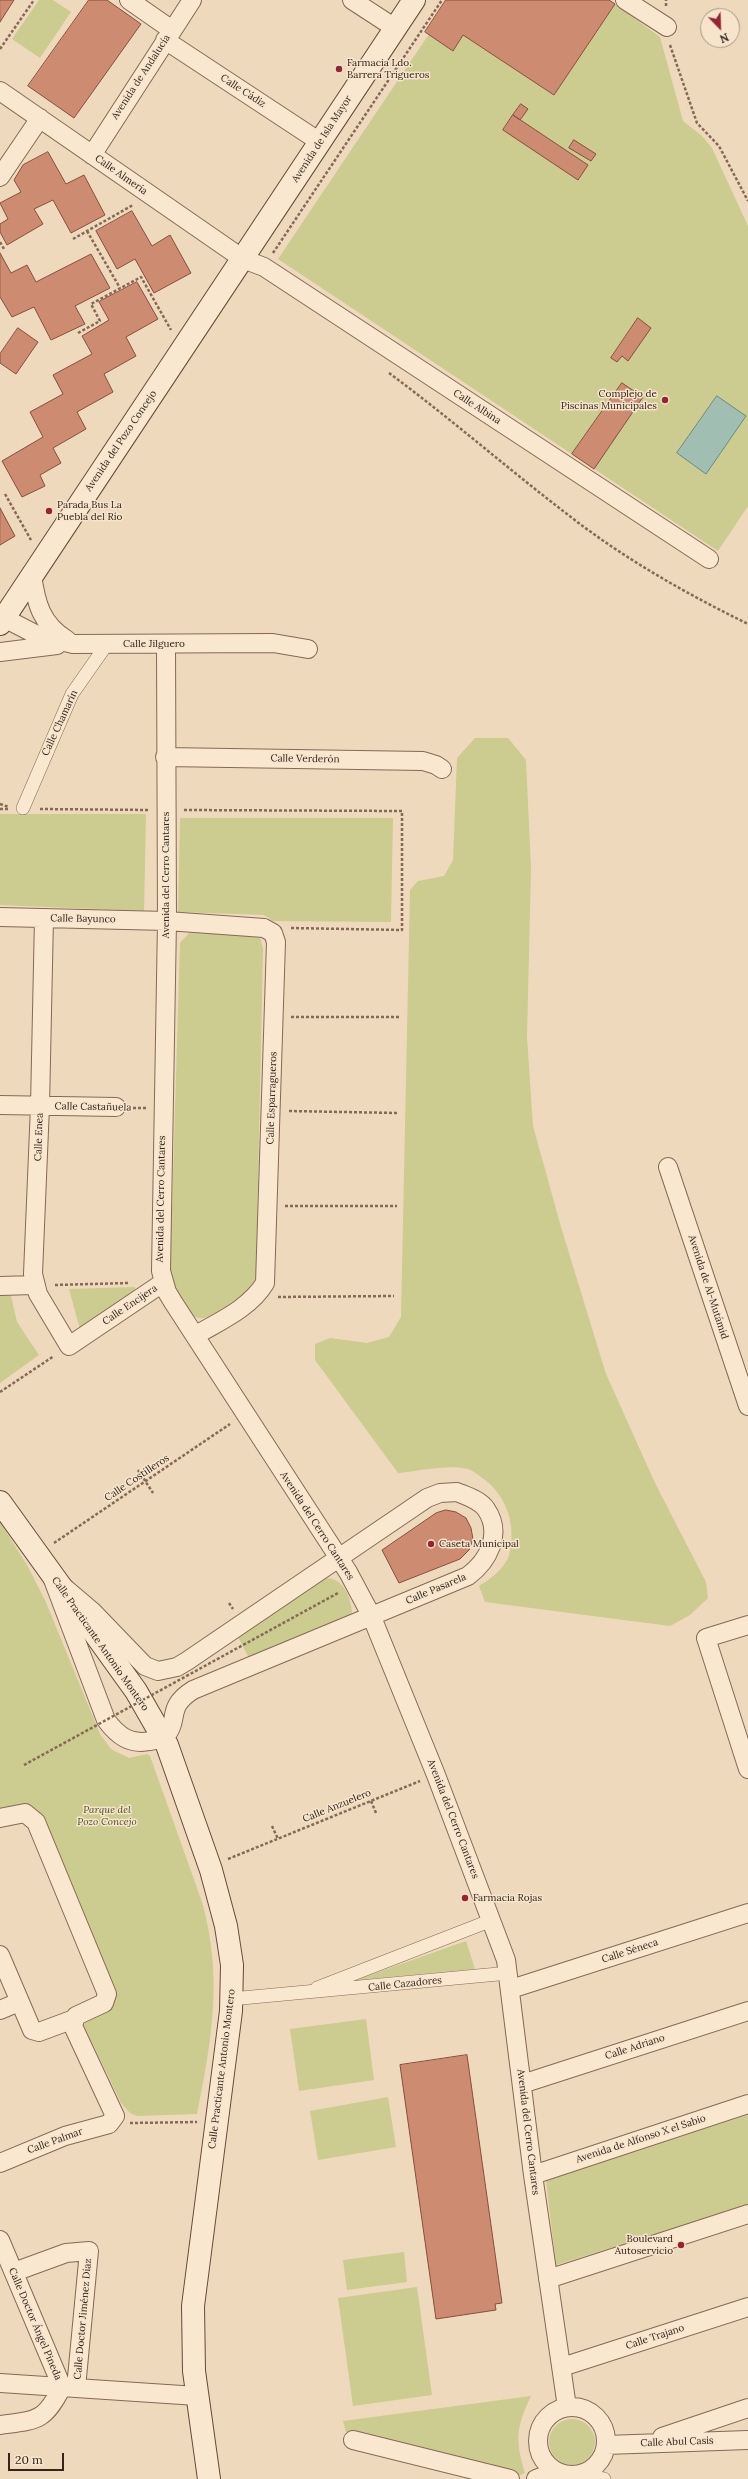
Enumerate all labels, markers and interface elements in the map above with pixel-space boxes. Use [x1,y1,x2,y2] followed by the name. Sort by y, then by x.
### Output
[700,8,740,48] north arrow
[718,30,731,46] text: N
[109,32,173,122] street label: Avenida de Andalucía
[347,57,429,80] place label: Farmacia Ldo. Barrera Trigueros
[334,64,344,74] marker: Farmacia Ldo. Barrera Trigueros
[218,72,268,110] street label: Calle Cádiz
[289,93,355,185] street label: Avenida de Isla Mayor
[92,153,150,197] street label: Calle Almería
[451,387,503,427] street label: Calle Albina
[83,388,159,494] street label: Avenida del Pozo Concejo
[561,388,657,412] place label: Complejo de Piscinas Municipales
[660,395,670,405] marker: Complejo de Piscinas Municipales
[57,499,122,522] place label: Parada Bus La Puebla del Río
[44,506,54,516] marker: Parada Bus La Puebla del Río
[123,638,185,650] street label: Calle Jilguero
[40,688,80,758] street label: Calle Chamarín
[270,752,340,766] street label: Calle Verderón
[160,812,172,938] street label: Avenida del Cerro Cantares
[50,912,116,926] street label: Calle Bayunco
[264,1051,280,1145] street label: Calle Esparragueros
[55,1100,131,1114] street label: Calle Castañuela
[32,1113,46,1161] street label: Calle Enea
[154,1135,168,1263] street label: Avenida del Cerro Cantares
[685,1233,731,1341] street label: Avenida de Al-Mutámid
[100,1282,160,1328] street label: Calle Encijera
[102,1452,172,1504] street label: Calle Costilleros
[277,1470,357,1582] street label: Avenida del Cerro Cantares
[439,1538,519,1550] place label: Caseta Municipal
[426,1539,436,1549] marker: Caseta Municipal
[404,1571,468,1607] street label: Calle Pasarela
[49,1575,151,1713] street label: Calle Practicante Antonio Montero
[425,1758,481,1880] street label: Avenida del Cerro Cantares
[301,1787,373,1825] street label: Calle Anzuelero
[77,1804,137,1828] park label: Parque del Pozo Concejo
[473,1892,542,1904] place label: Farmacia Rojas
[460,1893,470,1903] marker: Farmacia Rojas
[600,1936,660,1966] street label: Calle Séneca
[367,1974,443,1994] street label: Calle Cazadores
[206,1988,238,2150] street label: Calle Practicante Antonio Montero
[604,2032,666,2062] street label: Calle Adriano
[514,2068,542,2196] street label: Avenida del Cerro Cantares
[575,2112,707,2166] street label: Avenida de Alfonso X el Sabio
[26,2125,84,2157] street label: Calle Palmar
[615,2233,673,2256] place label: Boulevard Autoservicio
[676,2240,686,2250] marker: Boulevard Autoservicio
[72,2258,94,2380] street label: Calle Doctor Jiménez Díaz
[6,2266,64,2382] street label: Calle Doctor Ángel Pineda
[624,2322,686,2352] street label: Calle Trajano
[640,2435,714,2449] street label: Calle Abul Casis
[10,2445,66,2471] scale bar
[15,2452,43,2467] text: 20 m

